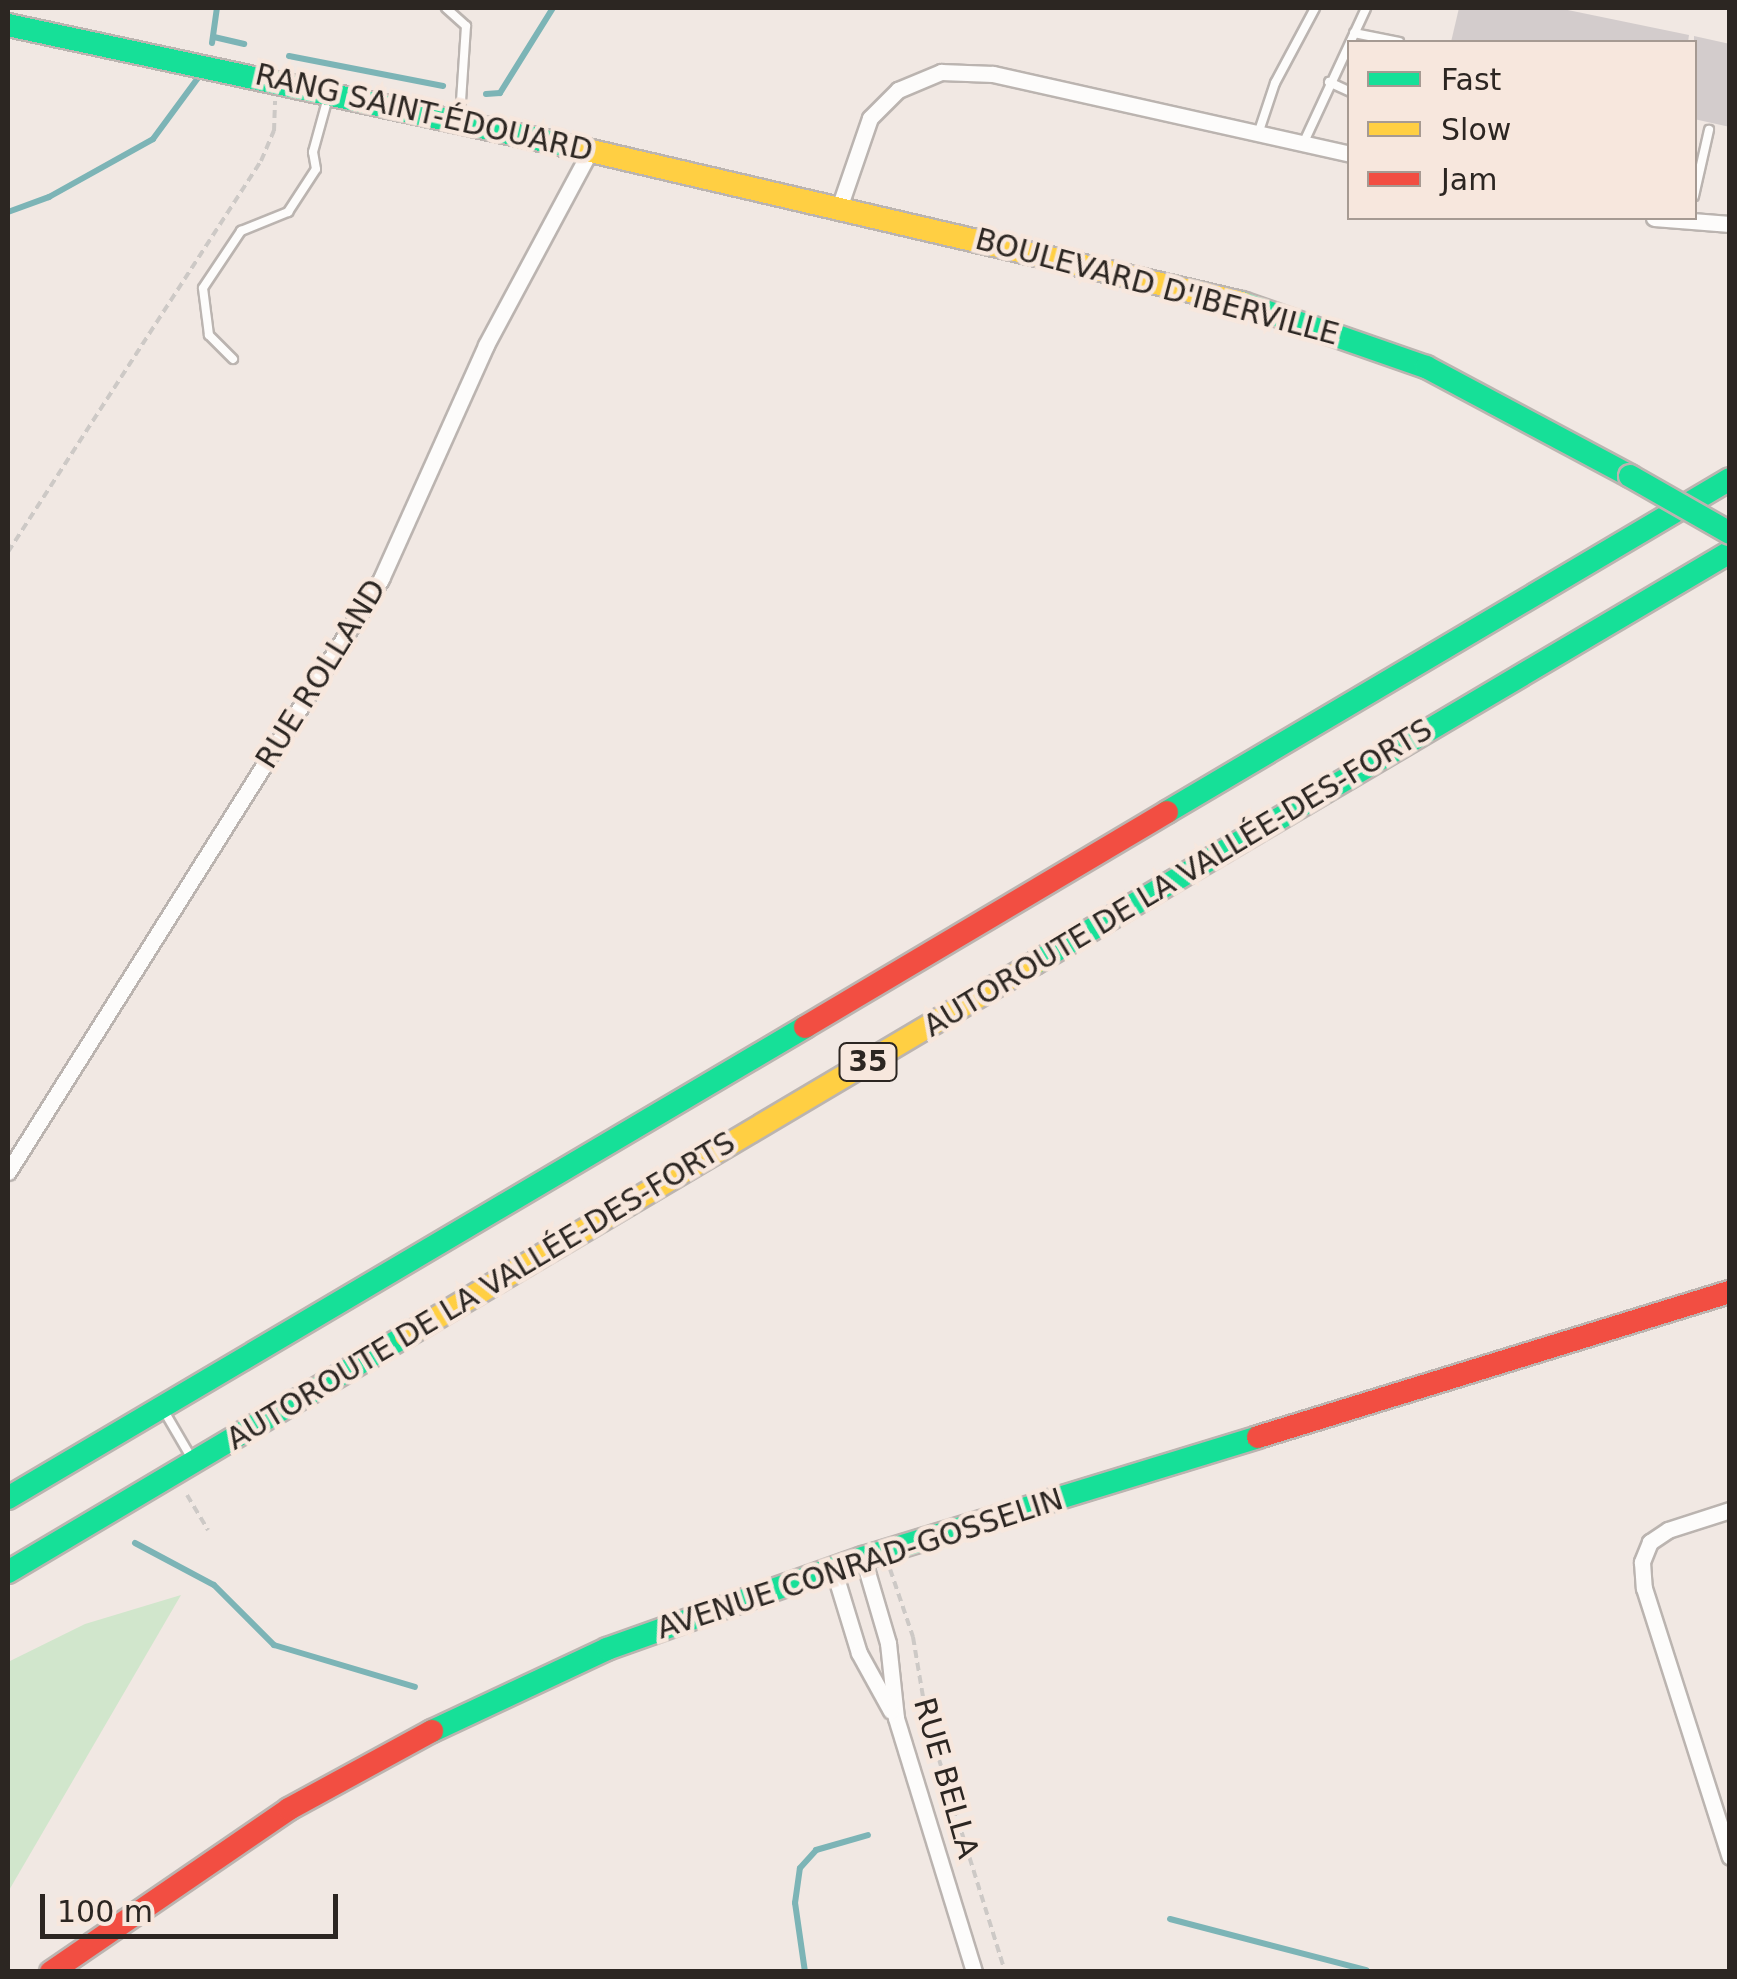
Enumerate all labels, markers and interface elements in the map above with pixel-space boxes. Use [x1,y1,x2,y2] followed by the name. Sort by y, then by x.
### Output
[1347,40,1697,220] legend
[252,57,596,169] street label: RANG SAINT-ÉDOUARD
[1441,62,1501,97] text: Fast
[1441,112,1511,147] text: Slow
[1441,162,1497,197] text: Jam
[971,221,1343,353] street label: BOULEVARD D'IBERVILLE
[249,573,393,775] street label: RUE ROLLAND
[917,711,1439,1045] street label: AUTOROUTE DE LA VALLÉE-DES-FORTS
[838,1039,898,1085] road number: 35
[220,1124,742,1458] street label: AUTOROUTE DE LA VALLÉE-DES-FORTS
[652,1481,1068,1647] street label: AVENUE CONRAD-GOSSELIN
[906,1694,986,1862] street label: RUE BELLA
[45,1874,342,1936] scale bar
[57,1894,153,1929] text: 100 m

